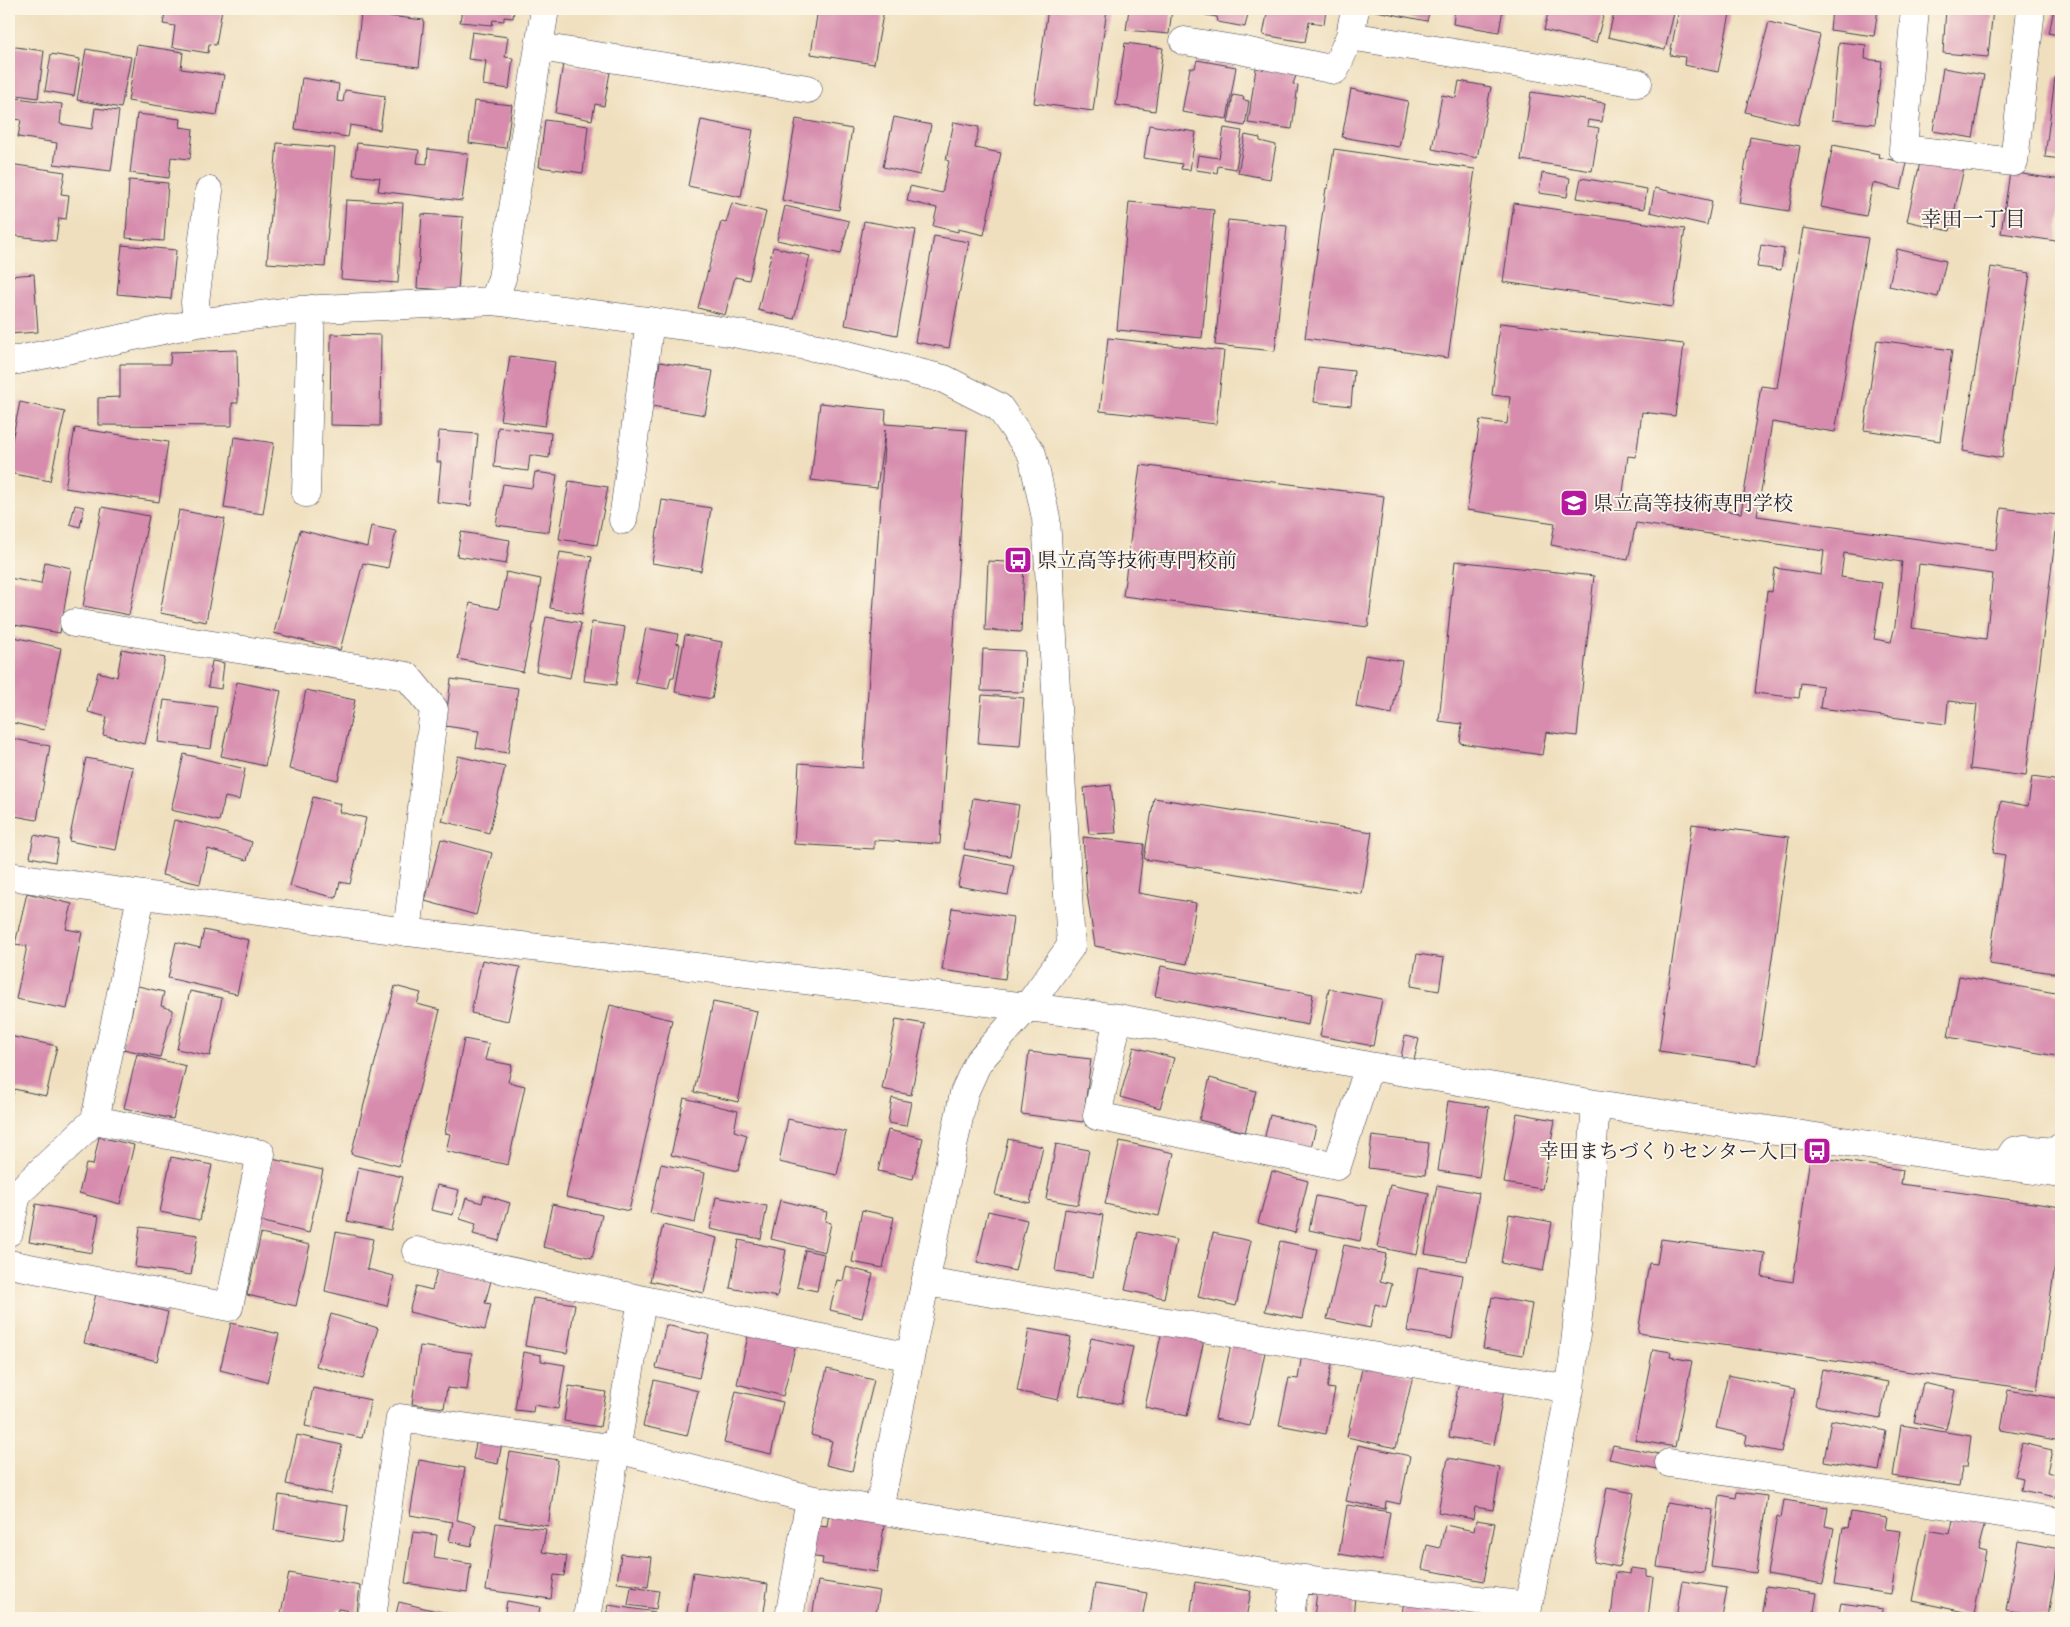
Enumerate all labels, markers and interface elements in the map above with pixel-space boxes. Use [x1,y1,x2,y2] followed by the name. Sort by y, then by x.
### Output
[1921,203,2026,234] district label: 幸田一丁目
[1559,488,1589,518] school or university icon: 県立高等技術専門学校
[1593,488,1793,517] place label: 県立高等技術専門学校
[1003,545,1033,575] bus stop icon: 県立高等技術専門校前
[1037,545,1237,574] place label: 県立高等技術専門校前
[1539,1136,1798,1165] place label: 幸田まちづくりセンター入口
[1802,1136,1832,1166] bus stop icon: 幸田まちづくりセンター入口

